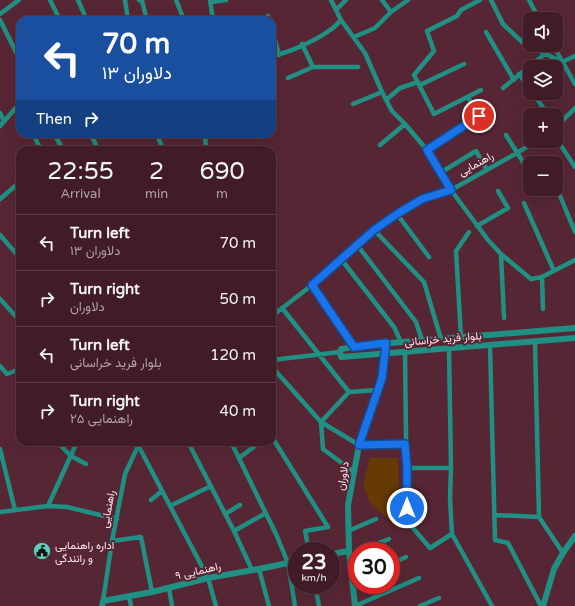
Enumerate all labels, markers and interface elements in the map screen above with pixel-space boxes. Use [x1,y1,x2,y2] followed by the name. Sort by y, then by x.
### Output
[523,12,563,196] map controls
[523,12,563,52] button: sound
[102,27,170,61] text: 70 m
[36,32,88,84] icon: left
[523,60,563,100] button: layers
[102,62,172,84] text: دلاوران ۱۳
[462,99,496,133] pin
[468,105,490,127] icon: arrive
[80,108,102,130] icon: right
[523,108,563,148] button: +
[36,110,72,128] text: Then
[456,149,496,179] street label: راهنمایی
[523,156,563,196] button: −
[47,157,114,186] text: 22:55
[149,157,164,186] text: 2
[199,157,245,186] text: 690
[60,186,101,202] text: Arrival
[145,186,168,202] text: min
[216,186,228,202] text: m
[70,224,130,242] text: Turn left
[36,232,58,254] icon: left
[219,234,256,252] text: 70 m
[70,243,120,259] text: دلاوران ۱۳
[70,280,140,298] text: Turn right
[36,288,58,310] icon: right
[219,290,256,308] text: 50 m
[70,299,105,315] text: دلاوران
[404,329,482,349] street label: بلوار فرید خراسانی
[70,336,130,354] text: Turn left
[36,344,58,366] icon: left
[210,346,256,364] text: 120 m
[70,355,162,371] text: بلوار فرید خراسانی
[70,392,140,410] text: Turn right
[36,400,58,422] icon: right
[219,402,256,420] text: 40 m
[70,411,133,427] text: راهنمایی ۲۵
[334,460,352,492] street label: دلاوران
[386,487,428,529] position arrow
[98,489,118,529] street label: راهنمایی
[55,539,114,565] place label: اداره راهنمایی و رانندگی
[32,541,52,561] public building icon: اداره راهنمایی و رانندگی
[348,542,400,594] speed limit sign: 30
[301,551,327,575] text: 23
[174,559,222,583] street label: راهنمایی ۹
[301,572,327,584] text: km/h

